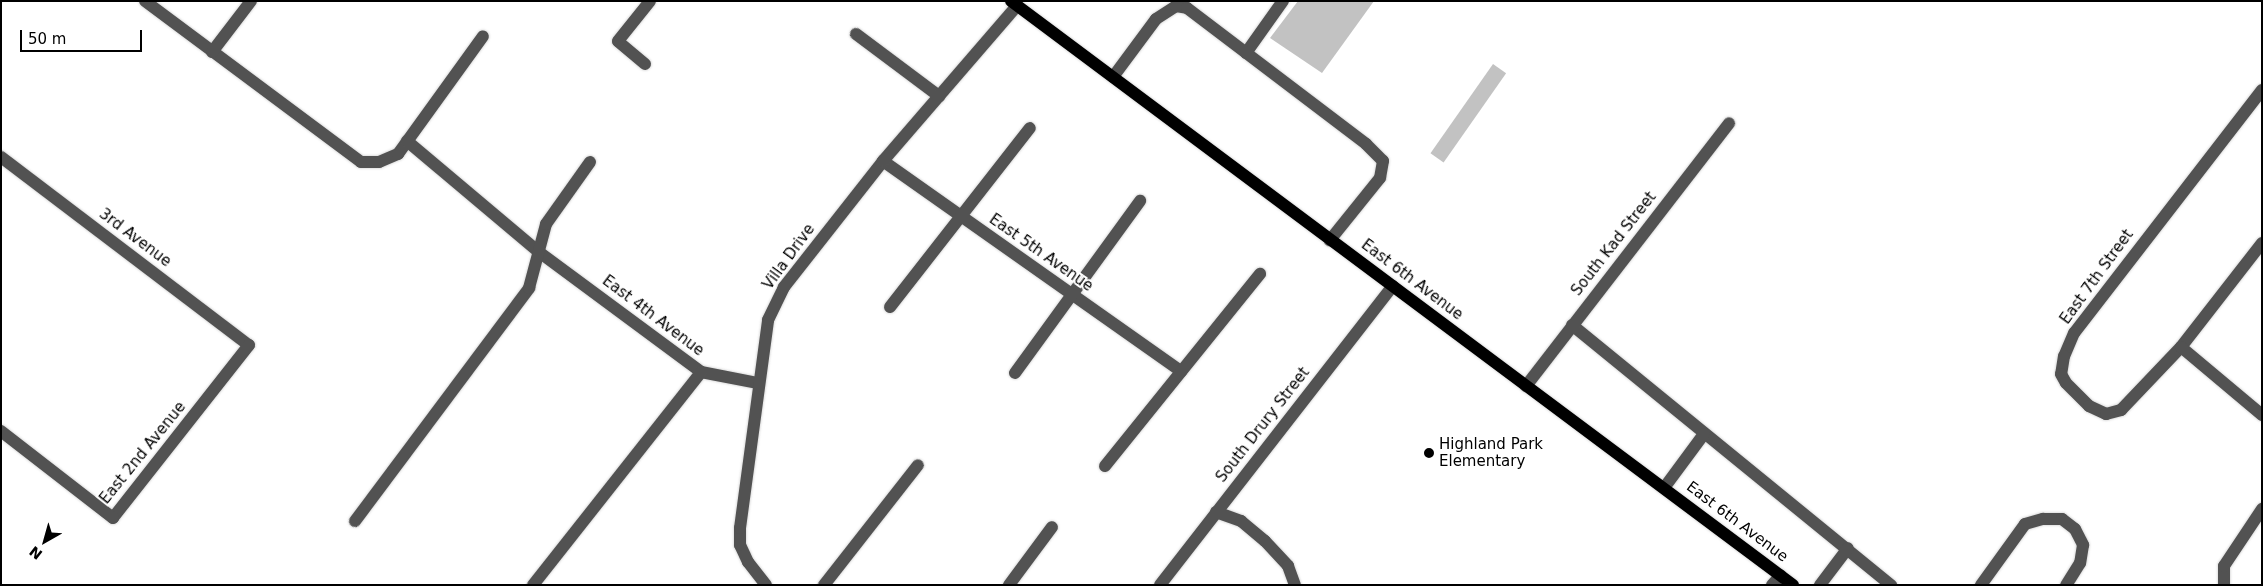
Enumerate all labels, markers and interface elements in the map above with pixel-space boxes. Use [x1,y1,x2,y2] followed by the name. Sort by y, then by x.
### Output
[22,20,145,52] scale bar
[28,30,66,48] text: 50 m
[1568,188,1660,300] street label: South Kad Street
[95,205,175,271] street label: 3rd Avenue
[986,210,1096,296] street label: East 5th Avenue
[759,221,819,293] street label: Villa Drive
[2057,226,2137,328] street label: East 7th Street
[1358,236,1466,324] street label: East 6th Avenue
[599,272,707,360] street label: East 4th Avenue
[1213,364,1313,486] street label: South Drury Street
[96,398,190,508] street label: East 2nd Avenue
[1439,435,1543,470] place label: Highland Park Elementary
[1423,447,1435,459] marker: Highland Park Elementary
[1683,478,1791,566] street label: East 6th Avenue
[20,516,70,566] north arrow
[26,543,45,563] text: N

